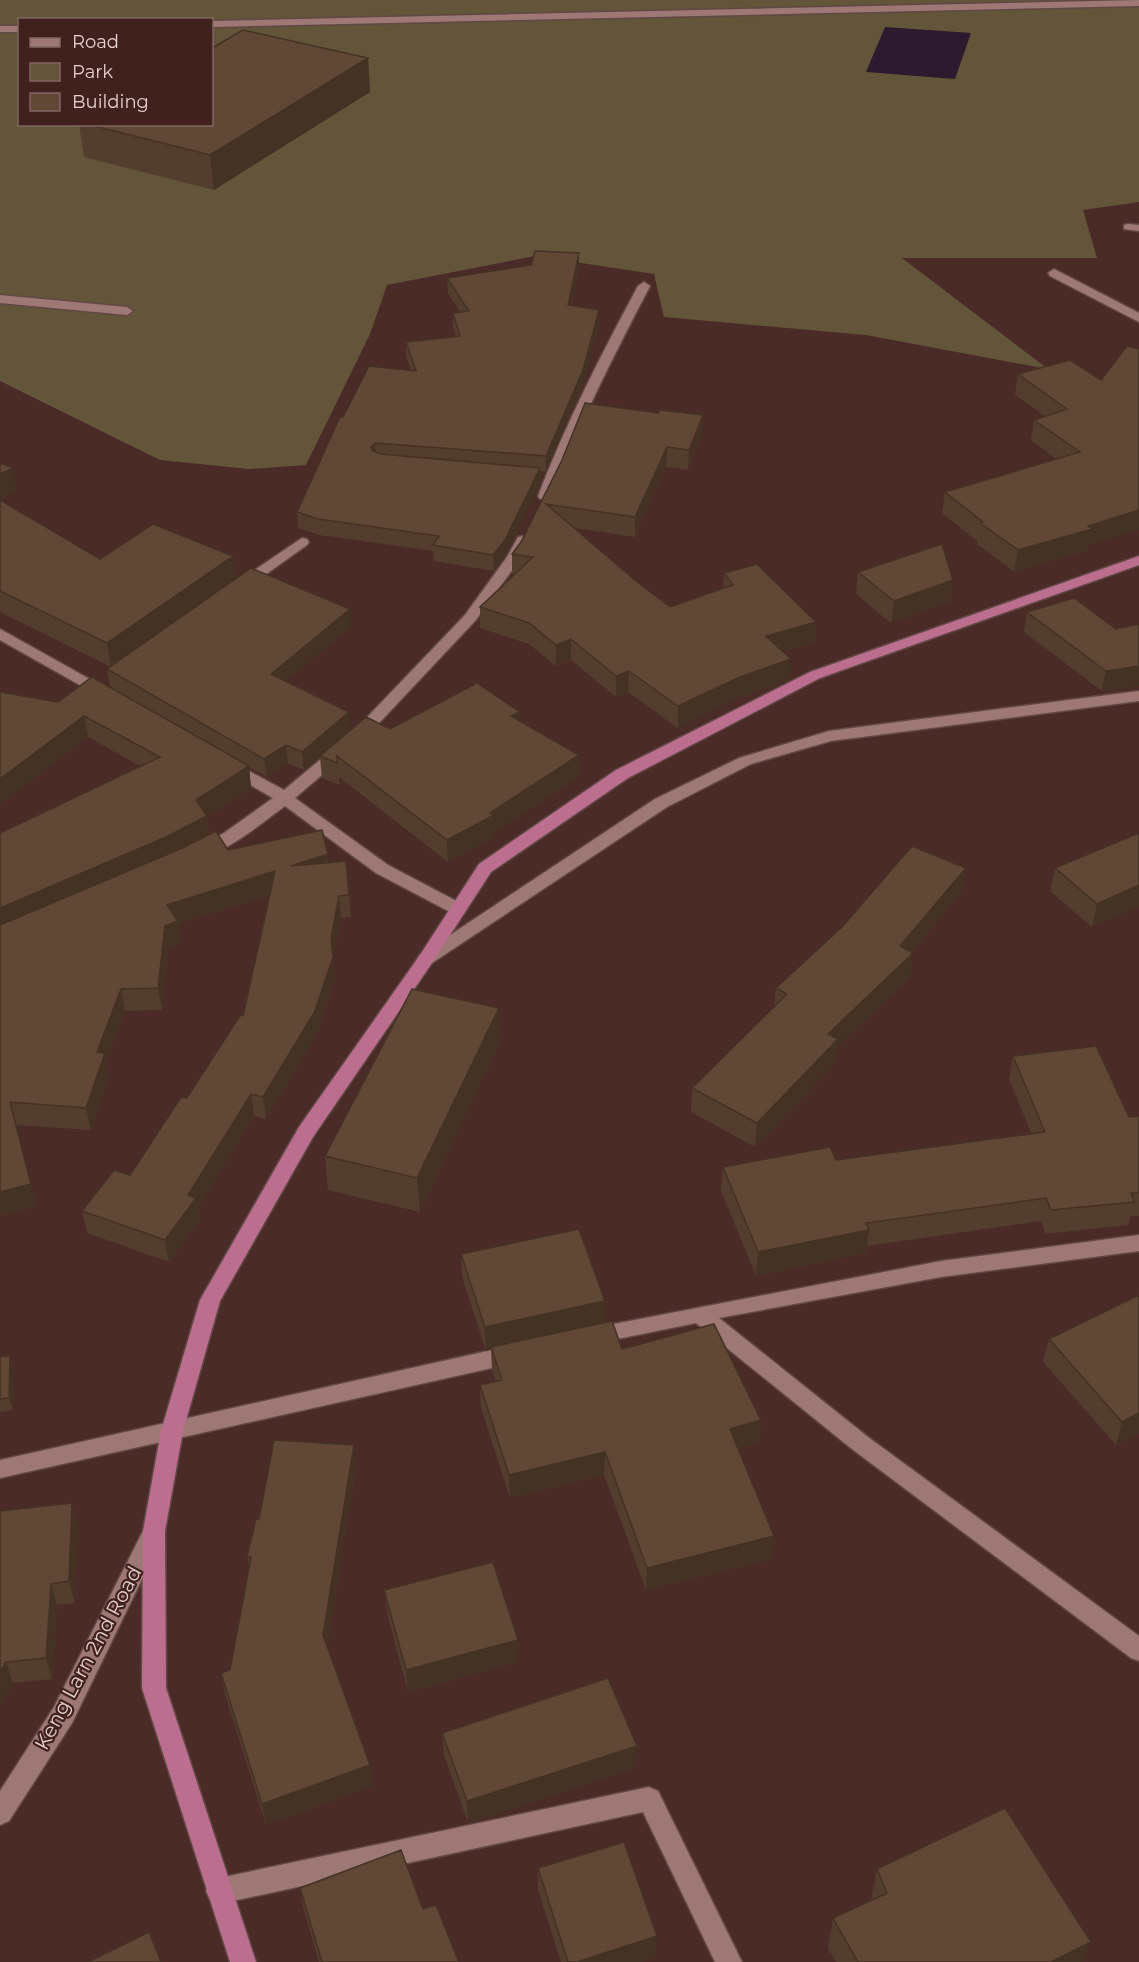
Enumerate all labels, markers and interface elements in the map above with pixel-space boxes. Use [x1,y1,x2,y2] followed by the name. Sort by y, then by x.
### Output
[18,18,213,126] legend
[72,31,119,53] text: Road
[72,61,113,83] text: Park
[72,91,149,113] text: Building
[29,1562,147,1754] street label: Keng Larn 2nd Road

